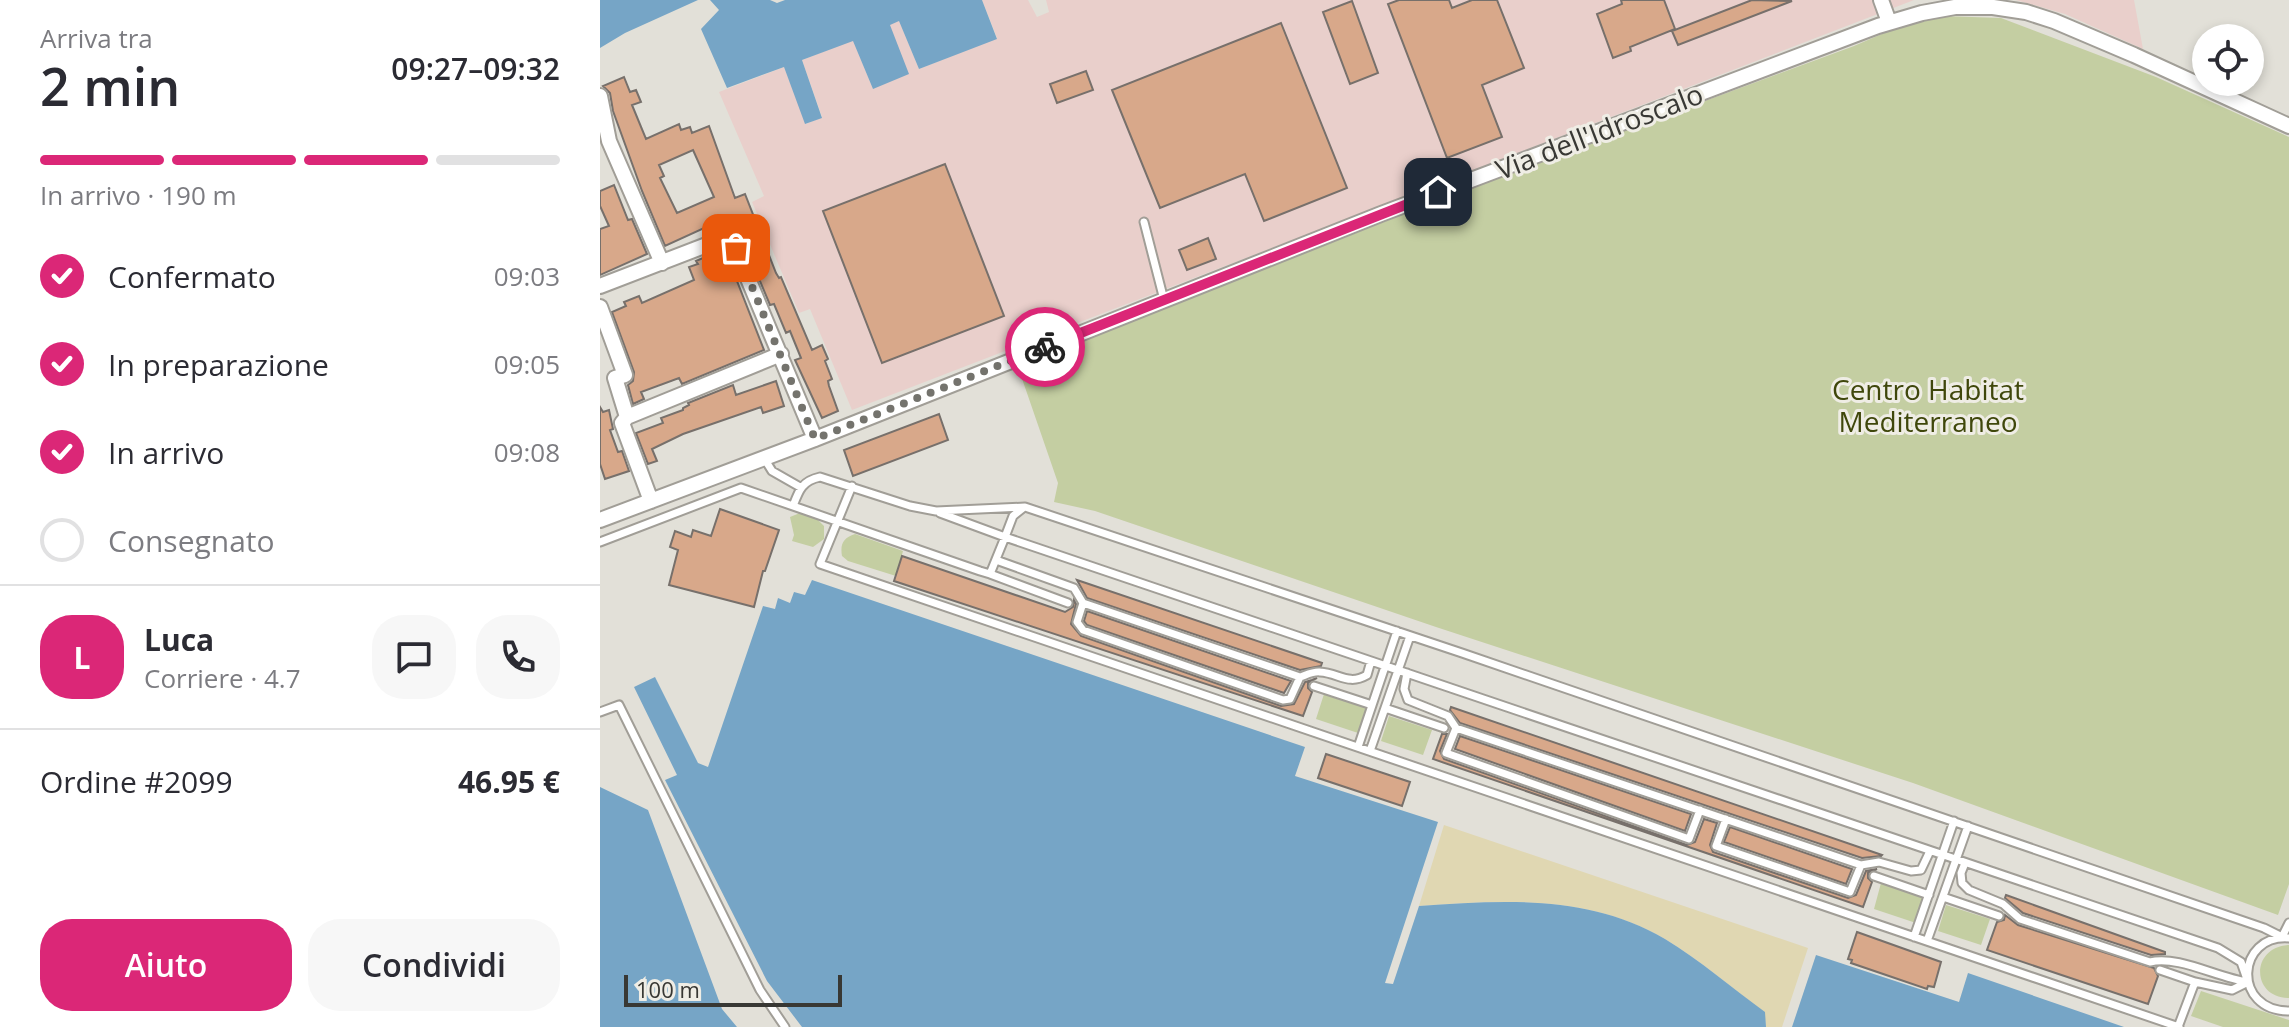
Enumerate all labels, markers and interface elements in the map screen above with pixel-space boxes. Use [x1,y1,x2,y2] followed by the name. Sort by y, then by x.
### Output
[40,20,153,56] text: Arriva tra
[2192,24,2264,96] map controls
[2192,24,2264,96] button: locate
[391,48,560,89] text: 09:27–09:32
[40,50,180,121] text: 2 min
[1490,74,1708,188] street label: Via dell'Idroscalo
[1404,158,1472,226] pin
[1416,170,1460,214] icon: home
[40,177,237,213] text: In arrivo · 190 m
[702,214,770,282] pin
[714,226,758,270] icon: bag
[40,254,84,298] icon: check
[108,256,276,297] text: Confermato
[494,258,560,294] text: 09:03
[1005,307,1085,387] courier
[1023,325,1067,369] icon: bike
[40,342,84,386] icon: check
[108,344,329,385] text: In preparazione
[494,346,560,382] text: 09:05
[1832,370,2024,440] park label: Centro Habitat Mediterraneo
[40,430,84,474] icon: check
[108,432,224,473] text: In arrivo
[494,434,560,470] text: 09:08
[108,520,275,561] text: Consegnato
[372,615,456,699] button: chat
[476,615,560,699] button: phone
[144,619,214,660] text: Luca
[74,637,90,678] text: L
[144,660,301,696] text: Corriere · 4.7
[40,761,233,802] text: Ordine #2099
[458,761,560,802] text: 46.95 €
[40,919,292,1011] button: Aiuto
[308,919,560,1011] button: Condividi
[624,971,842,1007] scale bar
[636,974,700,1004] text: 100 m

